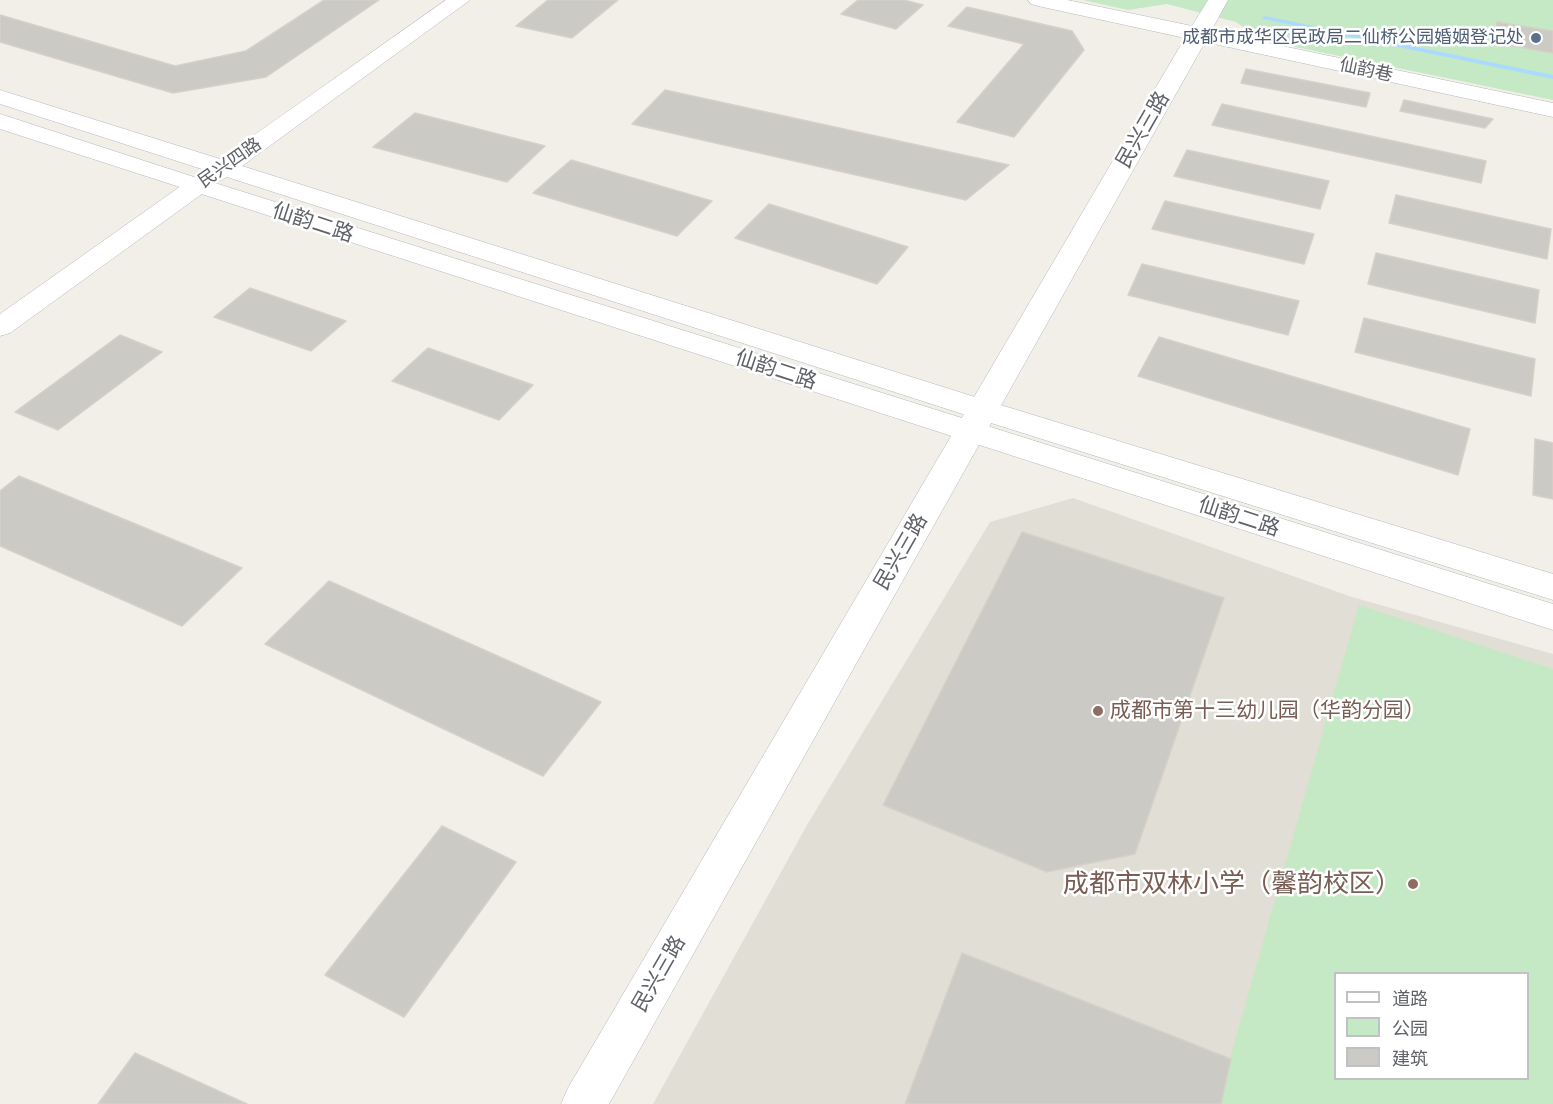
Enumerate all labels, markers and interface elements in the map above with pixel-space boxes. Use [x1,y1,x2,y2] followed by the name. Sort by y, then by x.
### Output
[1182,27,1524,49] place label: 成都市成华区民政局二仙桥公园婚姻登记处
[1529,31,1543,45] marker: 成都市成华区民政局二仙桥公园婚姻登记处
[1337,54,1395,86] street label: 仙韵巷
[1111,87,1175,173] street label: 民兴三路
[194,134,266,192] street label: 民兴四路
[269,198,357,248] street label: 仙韵二路
[732,345,820,395] street label: 仙韵二路
[1195,492,1283,542] street label: 仙韵二路
[869,509,933,595] street label: 民兴三路
[1110,698,1425,724] place label: 成都市第十三幼儿园（华韵分园）
[1091,704,1105,718] marker: 成都市第十三幼儿园（华韵分园）
[1063,868,1401,900] place label: 成都市双林小学（馨韵校区）
[1406,877,1420,891] marker: 成都市双林小学（馨韵校区）
[627,931,691,1017] street label: 民兴三路
[1334,972,1529,1080] legend
[1392,988,1428,1009] text: 道路
[1392,1018,1428,1039] text: 公园
[1392,1048,1428,1069] text: 建筑

